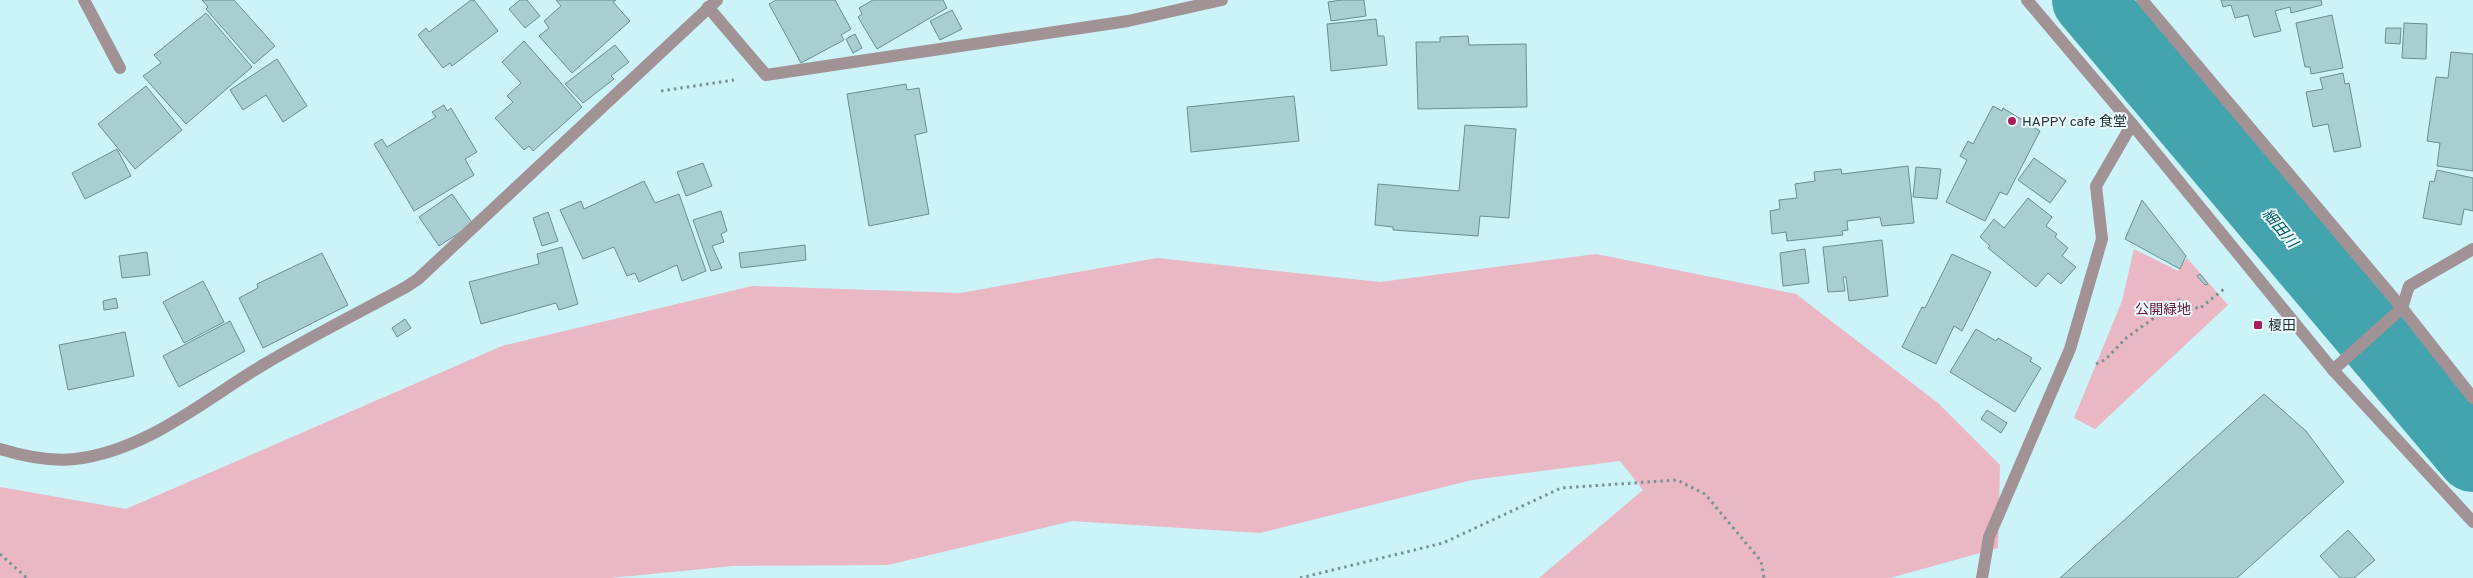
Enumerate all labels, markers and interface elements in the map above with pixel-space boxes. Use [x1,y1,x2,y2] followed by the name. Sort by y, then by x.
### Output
[2022,114,2127,131] place label: HAPPY cafe 食堂
[2006,115,2018,127] marker: HAPPY cafe 食堂
[2257,206,2302,254] water label: 細田川
[2135,302,2191,319] park label: 公開緑地
[2268,318,2296,335] place label: 榎田
[2252,319,2264,331] marker: 榎田

